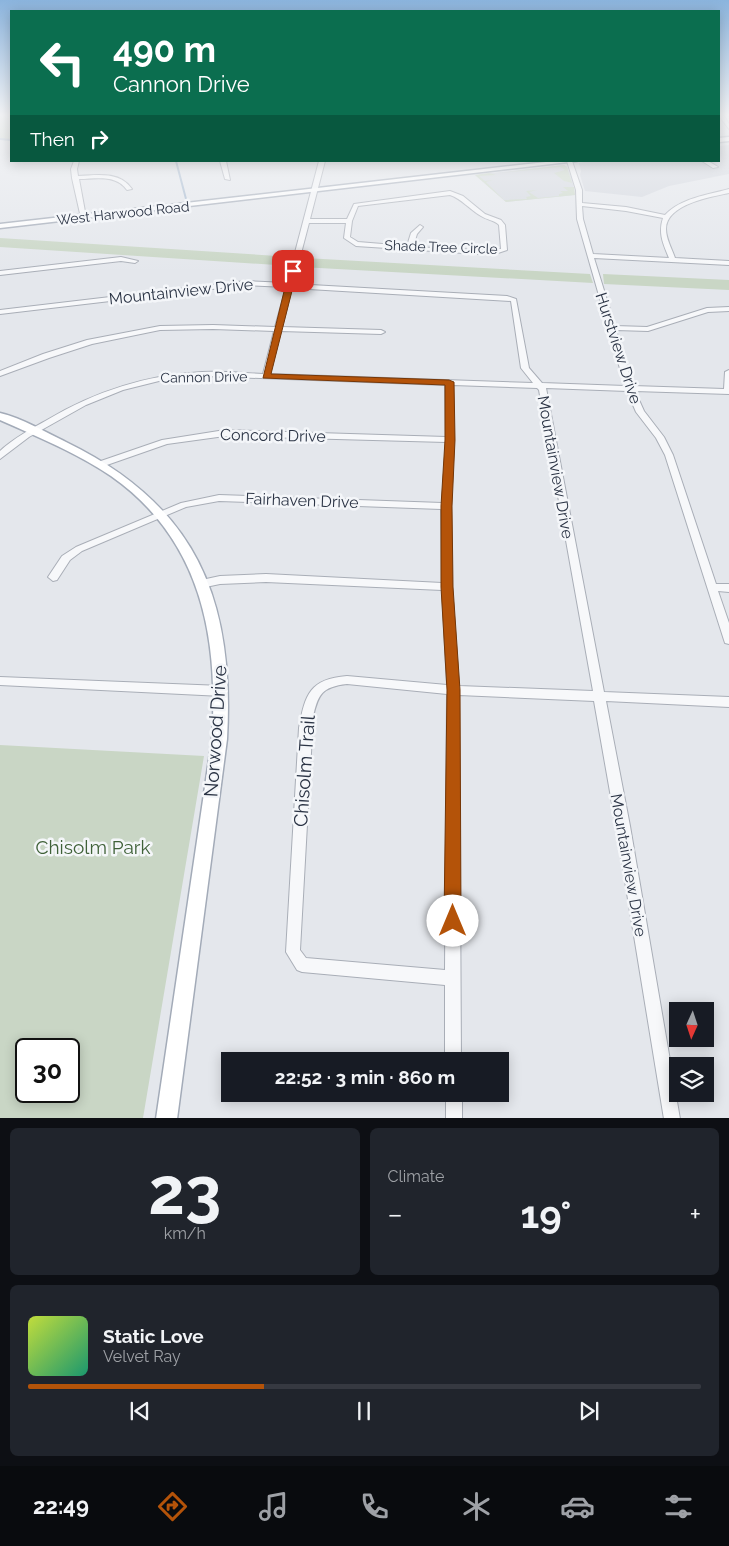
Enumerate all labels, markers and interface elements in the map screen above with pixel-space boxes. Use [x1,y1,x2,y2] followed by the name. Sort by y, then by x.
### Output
[113,29,216,70] text: 490 m
[30,30,95,95] icon: left
[113,71,250,97] text: Cannon Drive
[85,125,113,153] icon: right
[30,128,75,150] text: Then
[56,198,190,228] street label: West Harwood Road
[384,237,498,257] street label: Shade Tree Circle
[272,250,314,292] pin
[279,257,307,285] icon: arrive
[108,274,254,309] street label: Mountainview Drive
[592,290,645,406] street label: Hurstview Drive
[160,368,248,386] street label: Cannon Drive
[534,394,577,540] street label: Mountainview Drive
[220,425,326,446] street label: Concord Drive
[245,489,359,512] street label: Fairhaven Drive
[199,664,231,798] street label: Norwood Drive
[289,714,319,828] street label: Chisolm Trail
[607,792,650,938] street label: Mountainview Drive
[35,836,151,858] park label: Chisolm Park
[426,894,478,946] position arrow
[669,1002,714,1048] north arrow
[669,1002,714,1102] map controls
[15,1038,80,1103] speed limit sign: 30
[669,1057,714,1102] button: layers
[275,1066,455,1088] text: 22:52 · 3 min · 860 m
[148,1153,221,1229] text: 23
[388,1167,444,1186] text: Climate
[521,1192,571,1237] text: 19°
[388,1198,403,1231] text: −
[689,1198,701,1231] text: +
[164,1224,206,1243] text: km/h
[103,1325,204,1347] text: Static Love
[103,1347,181,1366] text: Velvet Ray
[126,1397,154,1425] icon: previous
[350,1397,378,1425] icon: pause
[575,1397,603,1425] icon: next
[155,1489,190,1524] icon: directions
[256,1489,291,1524] icon: music
[357,1489,392,1524] icon: phone
[459,1489,494,1524] icon: climate
[560,1489,595,1524] icon: car
[661,1489,696,1524] icon: filters
[33,1493,89,1519] text: 22:49

